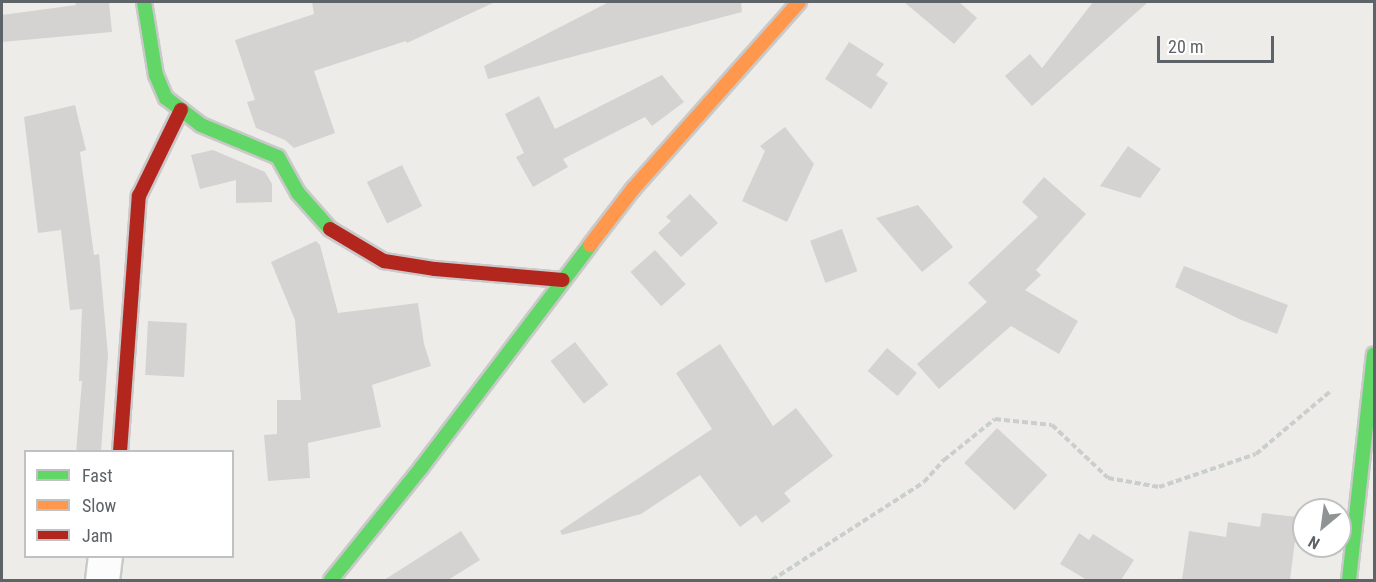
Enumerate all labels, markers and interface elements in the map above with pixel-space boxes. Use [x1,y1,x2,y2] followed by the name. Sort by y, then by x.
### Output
[1160,24,1277,62] scale bar
[1168,36,1203,57] text: 20 m
[24,450,234,558] legend
[82,465,113,486] text: Fast
[82,495,116,516] text: Slow
[1292,498,1352,558] north arrow
[82,525,113,546] text: Jam
[1305,532,1323,553] text: N

